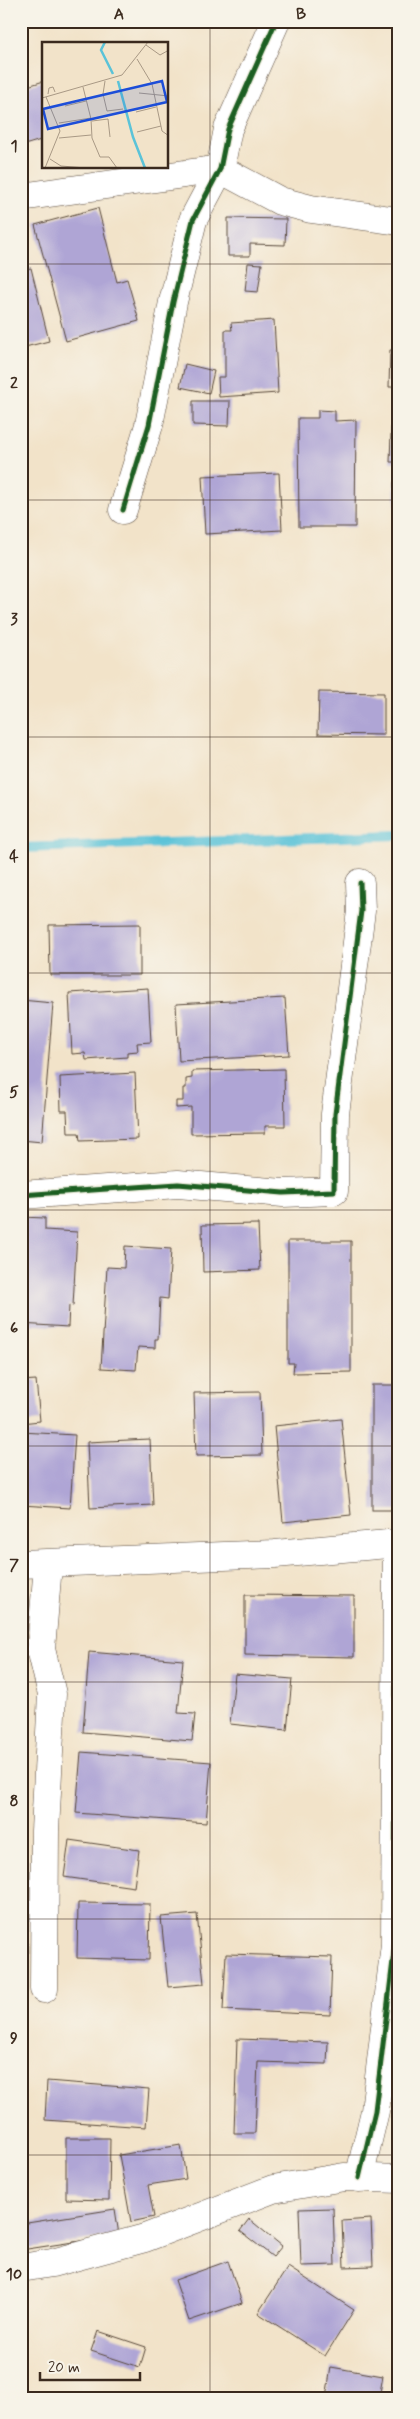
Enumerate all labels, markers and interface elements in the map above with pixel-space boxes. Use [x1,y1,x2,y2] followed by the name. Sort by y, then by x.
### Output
[114,4,124,25] text: A
[296,4,306,25] text: B
[42,42,169,169] inset map
[10,136,18,157] text: 1
[10,373,18,394] text: 2
[10,609,18,630] text: 3
[9,846,19,867] text: 4
[9,1082,19,1103] text: 5
[10,1318,18,1339] text: 6
[9,1555,19,1576] text: 7
[9,1791,19,1812] text: 8
[10,2028,18,2049] text: 9
[6,2264,22,2285] text: 10
[40,2349,140,2381] scale bar
[48,2358,80,2378] text: 20 m

